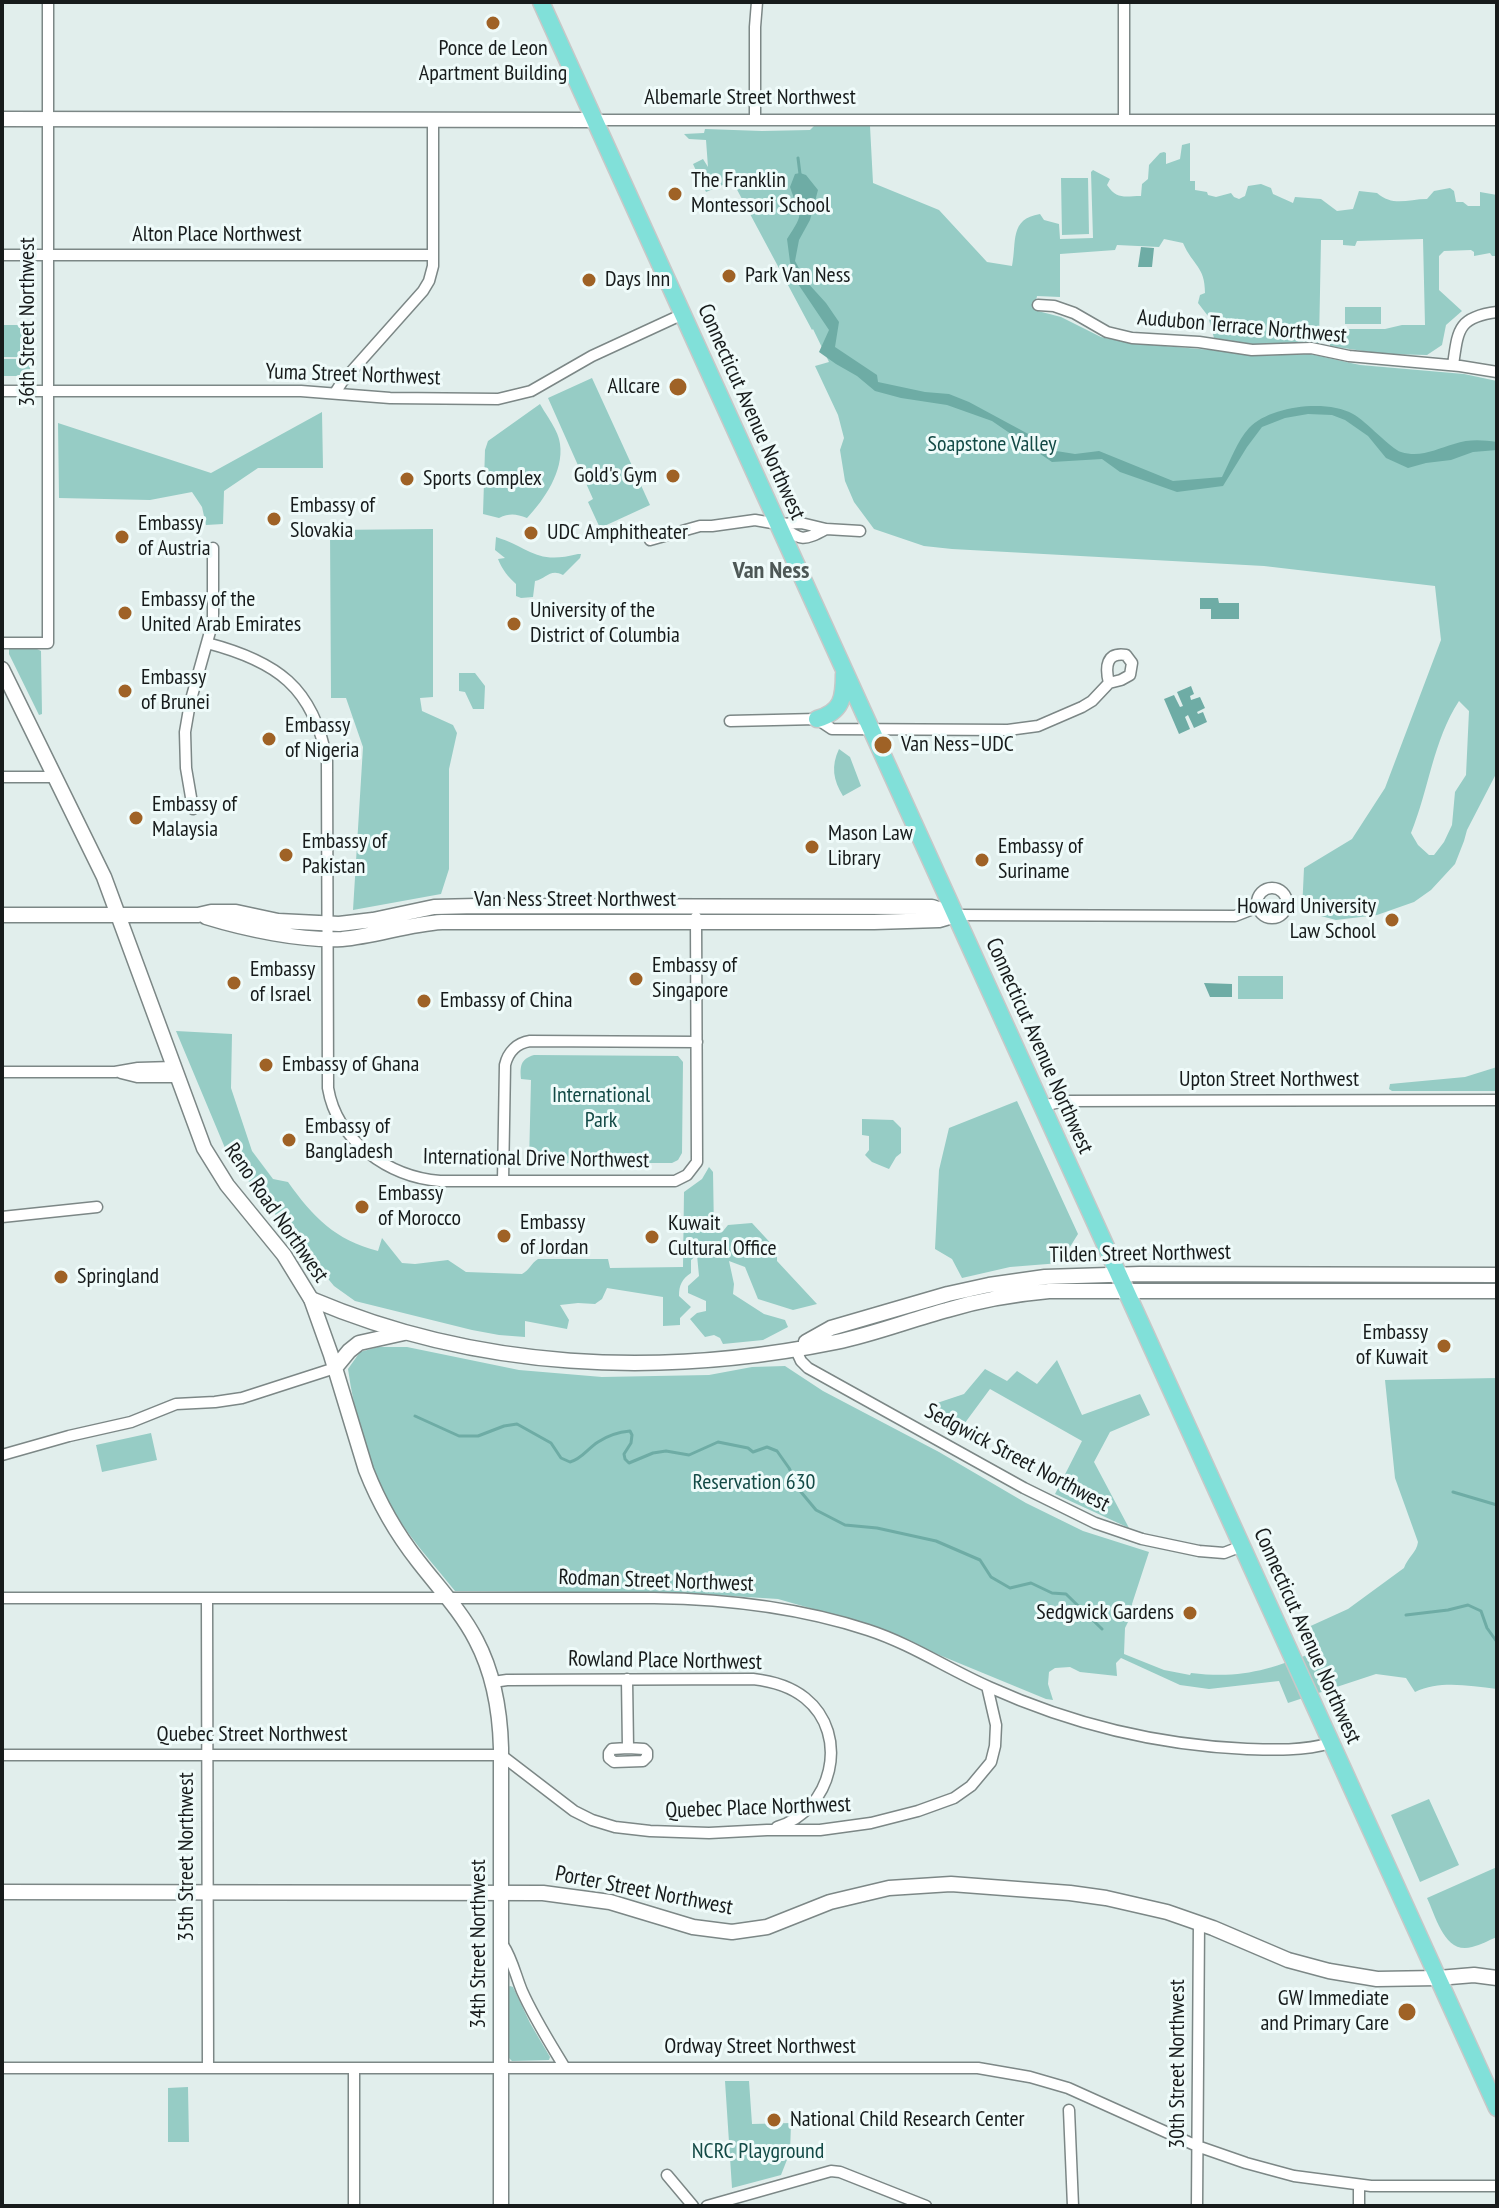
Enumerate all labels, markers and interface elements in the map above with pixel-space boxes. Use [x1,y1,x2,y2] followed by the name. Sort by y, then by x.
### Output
[484,14,502,32] marker: Ponce de Leon Apartment Building
[419,36,567,88] place label: Ponce de Leon Apartment Building
[644,85,856,111] street label: Albemarle Street Northwest
[691,168,830,220] place label: The Franklin Montessori School
[666,185,684,203] marker: The Franklin Montessori School
[132,222,302,248] street label: Alton Place Northwest
[15,237,41,407] street label: 36th Street Northwest
[745,263,851,289] place label: Park Van Ness
[605,267,670,293] place label: Days Inn
[720,267,738,285] marker: Park Van Ness
[580,271,598,289] marker: Days Inn
[692,300,810,524] street label: Connecticut Avenue Northwest
[1136,305,1348,349] street label: Audubon Terrace Northwest
[265,359,441,391] street label: Yuma Street Northwest
[608,374,660,400] place label: Allcare
[667,376,689,398] marker: Allcare
[928,432,1056,458] park label: Soapstone Valley
[574,463,657,489] place label: Gold's Gym
[423,466,542,492] place label: Sports Complex
[664,467,682,485] marker: Gold's Gym
[398,470,416,488] marker: Sports Complex
[290,493,375,544] place label: Embassy of Slovakia
[265,510,283,528] marker: Embassy of Slovakia
[138,511,211,562] place label: Embassy of Austria
[547,520,688,546] place label: UDC Amphitheater
[522,524,540,542] marker: UDC Amphitheater
[113,528,131,546] marker: Embassy of Austria
[733,557,809,585] district label: Van Ness
[141,587,301,638] place label: Embassy of the United Arab Emirates
[530,598,680,650] place label: University of the District of Columbia
[116,604,134,622] marker: Embassy of the United Arab Emirates
[505,615,523,633] marker: University of the District of Columbia
[141,665,210,716] place label: Embassy of Brunei
[116,682,134,700] marker: Embassy of Brunei
[285,713,359,764] place label: Embassy of Nigeria
[260,730,278,748] marker: Embassy of Nigeria
[901,732,1014,758] place label: Van Ness–UDC
[872,734,894,756] marker: Van Ness–UDC
[152,792,237,844] place label: Embassy of Malaysia
[127,809,145,827] marker: Embassy of Malaysia
[828,821,913,872] place label: Mason Law Library
[302,829,387,880] place label: Embassy of Pakistan
[998,834,1083,886] place label: Embassy of Suriname
[803,838,821,856] marker: Mason Law Library
[277,846,295,864] marker: Embassy of Pakistan
[973,851,991,869] marker: Embassy of Suriname
[474,887,676,913] street label: Van Ness Street Northwest
[1237,894,1376,946] place label: Howard University Law School
[1383,911,1401,929] marker: Howard University Law School
[980,934,1098,1158] street label: Connecticut Avenue Northwest
[652,953,737,1004] place label: Embassy of Singapore
[250,957,315,1008] place label: Embassy of Israel
[627,970,645,988] marker: Embassy of Singapore
[225,974,243,992] marker: Embassy of Israel
[440,988,573,1014] place label: Embassy of China
[415,992,433,1010] marker: Embassy of China
[282,1052,419,1078] place label: Embassy of Ghana
[257,1056,275,1074] marker: Embassy of Ghana
[1179,1067,1359,1093] street label: Upton Street Northwest
[552,1083,650,1134] park label: International Park
[305,1114,393,1166] place label: Embassy of Bangladesh
[280,1131,298,1149] marker: Embassy of Bangladesh
[218,1138,334,1288] street label: Reno Road Northwest
[423,1144,649,1174] street label: International Drive Northwest
[378,1181,461,1232] place label: Embassy of Morocco
[353,1198,371,1216] marker: Embassy of Morocco
[520,1210,588,1262] place label: Embassy of Jordan
[668,1211,777,1262] place label: Kuwait Cultural Office
[495,1227,513,1245] marker: Embassy of Jordan
[643,1228,661,1246] marker: Kuwait Cultural Office
[1049,1239,1231,1269] street label: Tilden Street Northwest
[77,1264,159,1290] place label: Springland
[52,1268,70,1286] marker: Springland
[1356,1320,1428,1372] place label: Embassy of Kuwait
[1435,1337,1453,1355] marker: Embassy of Kuwait
[920,1398,1114,1518] street label: Sedgwick Street Northwest
[692,1470,816,1496] park label: Reservation 630
[1248,1524,1366,1748] street label: Connecticut Avenue Northwest
[558,1564,754,1598] street label: Rodman Street Northwest
[1036,1600,1174,1626] place label: Sedgwick Gardens
[1181,1604,1199,1622] marker: Sedgwick Gardens
[568,1646,762,1676] street label: Rowland Place Northwest
[157,1722,347,1748] street label: Quebec Street Northwest
[174,1772,200,1942] street label: 35th Street Northwest
[665,1792,851,1824] street label: Quebec Place Northwest
[466,1859,492,2029] street label: 34th Street Northwest
[553,1861,735,1921] street label: Porter Street Northwest
[1165,1979,1191,2149] street label: 30th Street Northwest
[1260,1986,1389,2038] place label: GW Immediate and Primary Care
[1396,2001,1418,2023] marker: GW Immediate and Primary Care
[664,2034,856,2060] street label: Ordway Street Northwest
[790,2107,1025,2133] place label: National Child Research Center
[765,2111,783,2129] marker: National Child Research Center
[692,2139,824,2165] park label: NCRC Playground

